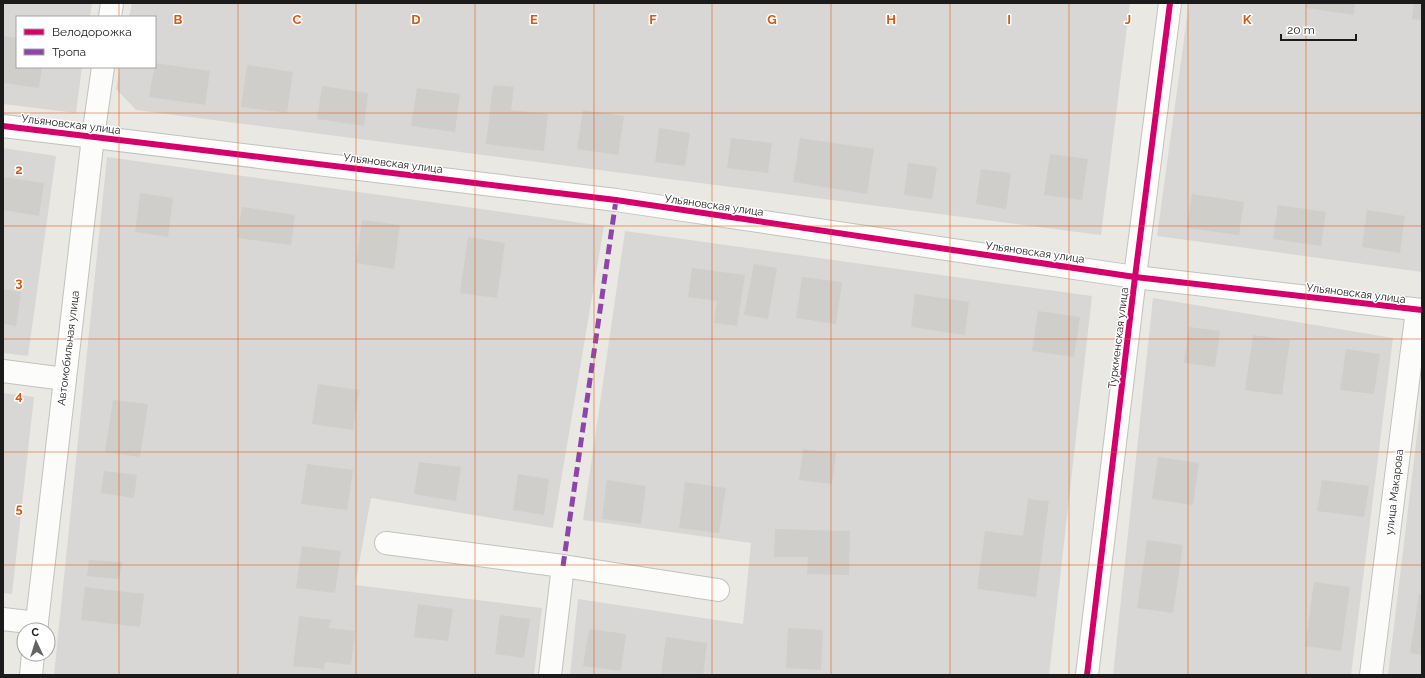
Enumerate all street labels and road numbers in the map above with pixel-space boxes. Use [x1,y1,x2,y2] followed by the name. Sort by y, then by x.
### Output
[21,112,121,137] street label: Ульяновская улица
[343,151,443,176] street label: Ульяновская улица
[664,192,764,219] street label: Ульяновская улица
[985,239,1085,266] street label: Ульяновская улица
[1306,281,1406,306] street label: Ульяновская улица
[1106,287,1131,389] street label: Туркменская улица
[55,290,82,406] street label: Автомобильная улица
[1383,448,1406,536] street label: улица Макарова

